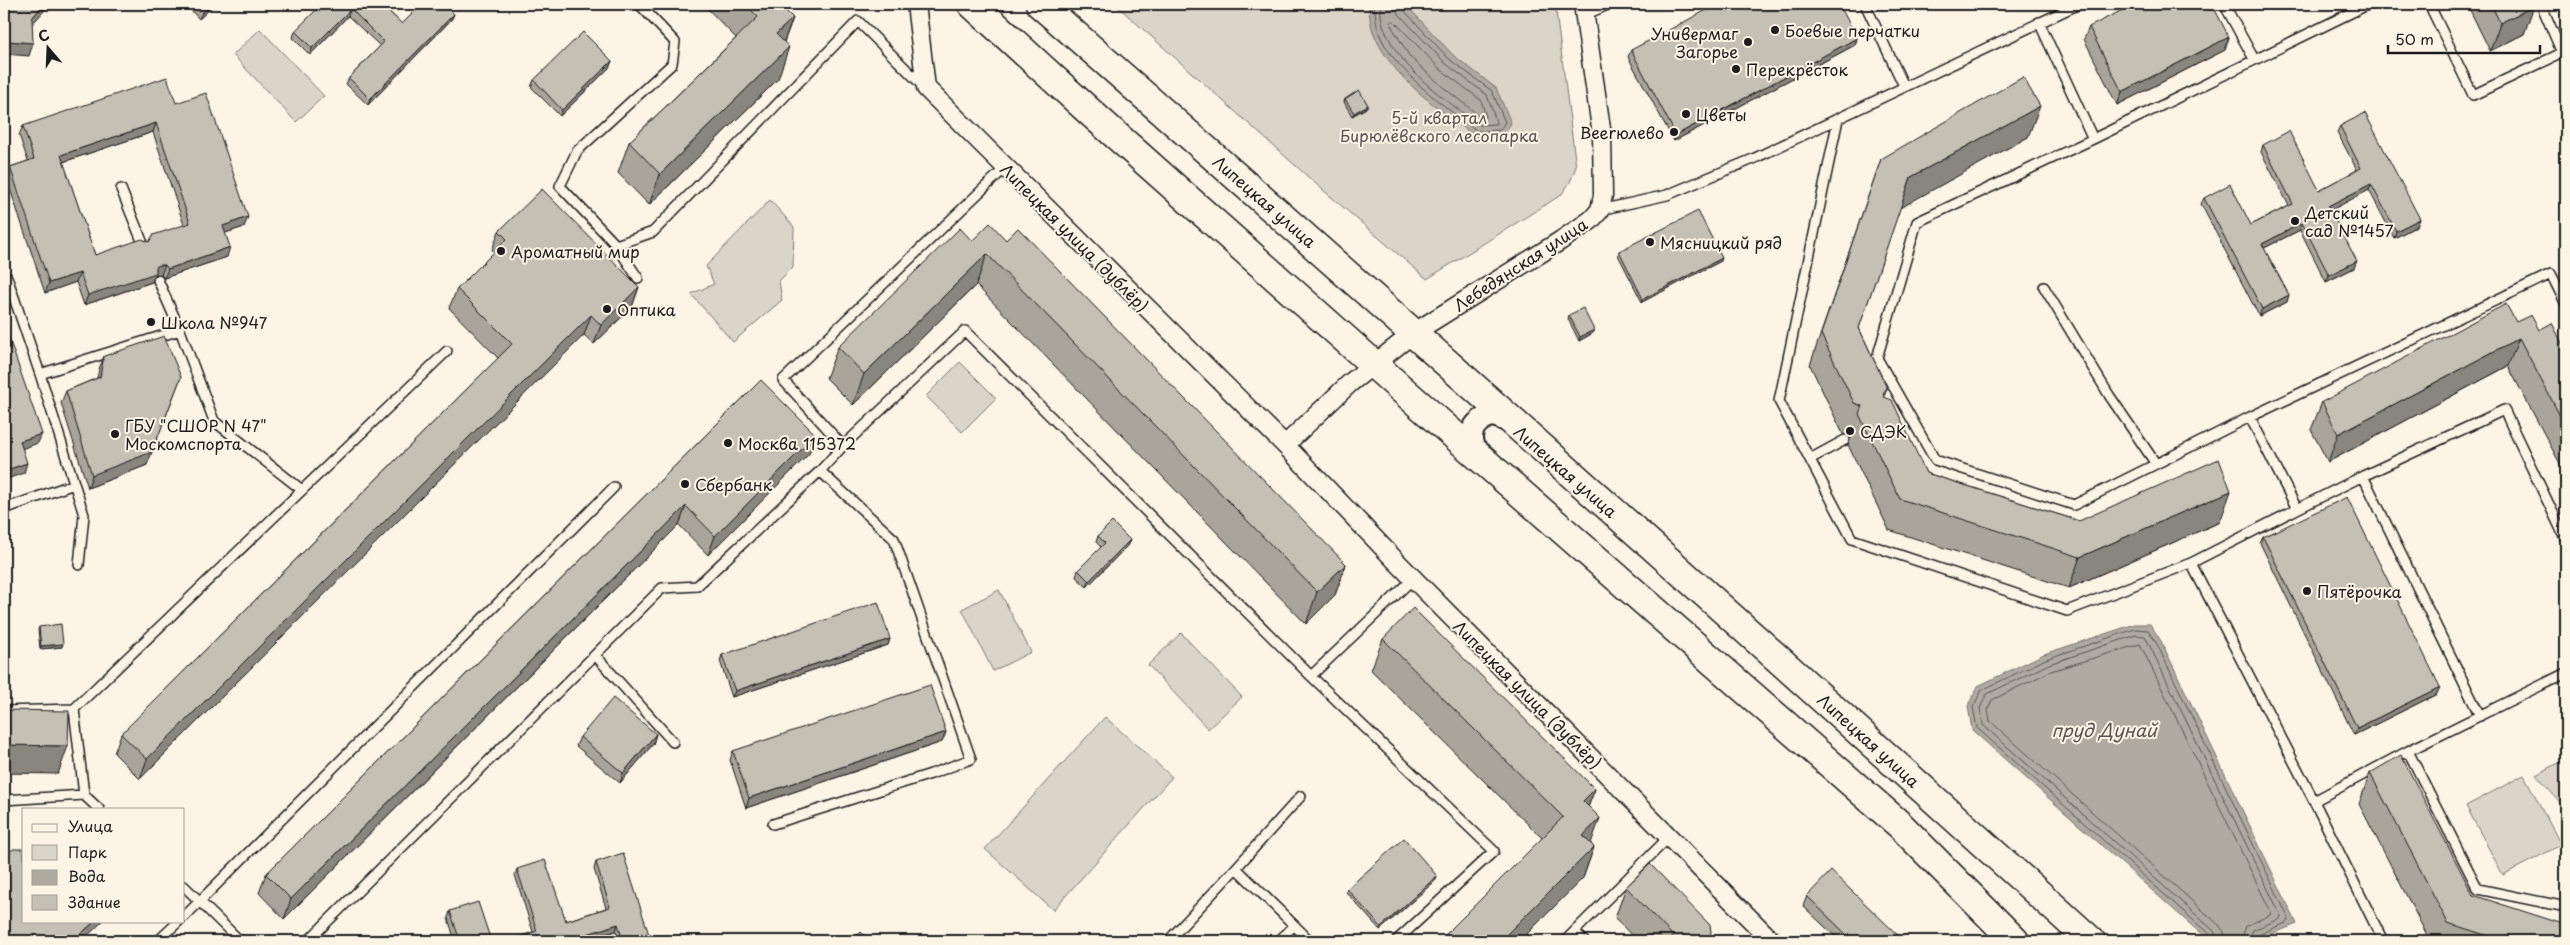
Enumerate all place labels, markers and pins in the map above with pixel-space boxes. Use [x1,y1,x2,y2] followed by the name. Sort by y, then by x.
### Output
[1785,18,1920,42] place label: Боевые перчатки
[1651,21,1739,63] place label: Универмаг Загорье
[1769,24,1781,36] marker: Боевые перчатки
[1742,36,1754,48] marker: Универмаг Загорье
[1746,57,1848,81] place label: Перекрёсток
[1730,63,1742,75] marker: Перекрёсток
[1696,102,1747,126] place label: Цветы
[1680,108,1692,120] marker: Цветы
[1580,120,1664,144] place label: Beerюлево
[1668,126,1680,138] marker: Beerюлево
[2304,200,2394,242] place label: Детский сад №1457
[2289,215,2301,227] marker: Детский сад №1457
[1660,230,1782,254] place label: Мясницкий ряд
[1644,236,1656,248] marker: Мясницкий ряд
[511,239,640,263] place label: Ароматный мир
[495,245,507,257] marker: Ароматный мир
[617,297,676,321] place label: Оптика
[601,303,613,315] marker: Оптика
[161,310,268,334] place label: Школа №947
[145,316,157,328] marker: Школа №947
[125,413,267,455] place label: ГБУ "СШОР N 47" Москомспорта
[1860,419,1907,443] place label: СДЭК
[1844,425,1856,437] marker: СДЭК
[109,428,121,440] marker: ГБУ "СШОР N 47" Москомспорта
[738,431,856,455] place label: Москва 115372
[722,437,734,449] marker: Москва 115372
[695,472,773,496] place label: Сбербанк
[679,478,691,490] marker: Сбербанк
[2317,579,2402,603] place label: Пятёрочка
[2301,585,2313,597] marker: Пятёрочка

